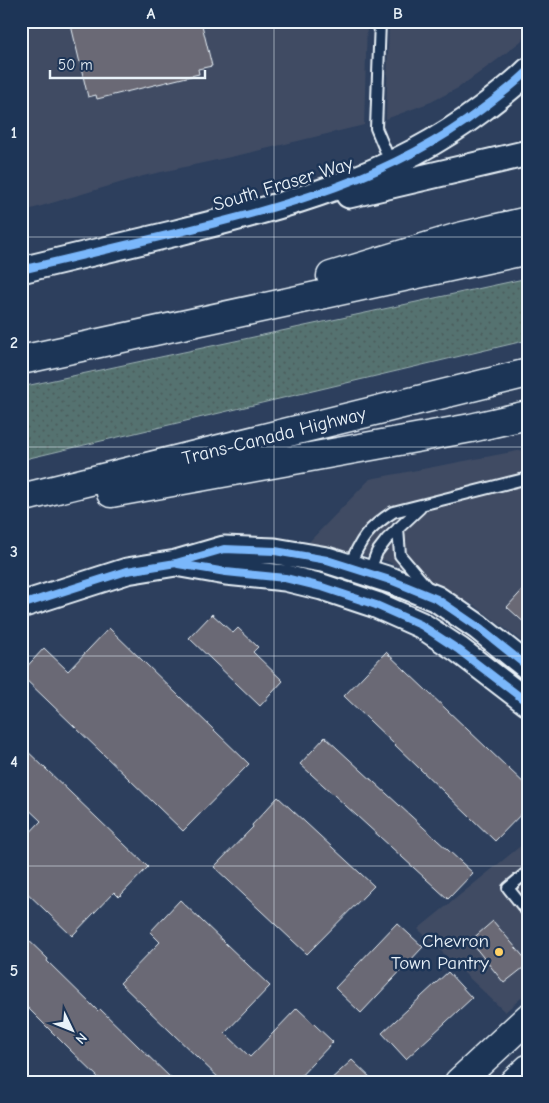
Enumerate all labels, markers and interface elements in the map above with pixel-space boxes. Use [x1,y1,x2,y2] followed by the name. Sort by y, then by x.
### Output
[147,5,156,23] text: A
[393,5,403,23] text: B
[50,48,205,80] scale bar
[58,56,93,74] text: 50 m
[11,124,17,142] text: 1
[210,152,356,216] street label: South Fraser Way
[10,334,18,352] text: 2
[180,402,369,469] street label: Trans-Canada Highway
[10,543,18,561] text: 3
[10,753,18,771] text: 4
[391,930,490,974] place label: Chevron Town Pantry
[493,946,505,958] marker: Chevron Town Pantry
[10,962,18,980] text: 5
[48,1006,98,1056] north arrow
[72,1029,90,1048] text: N

